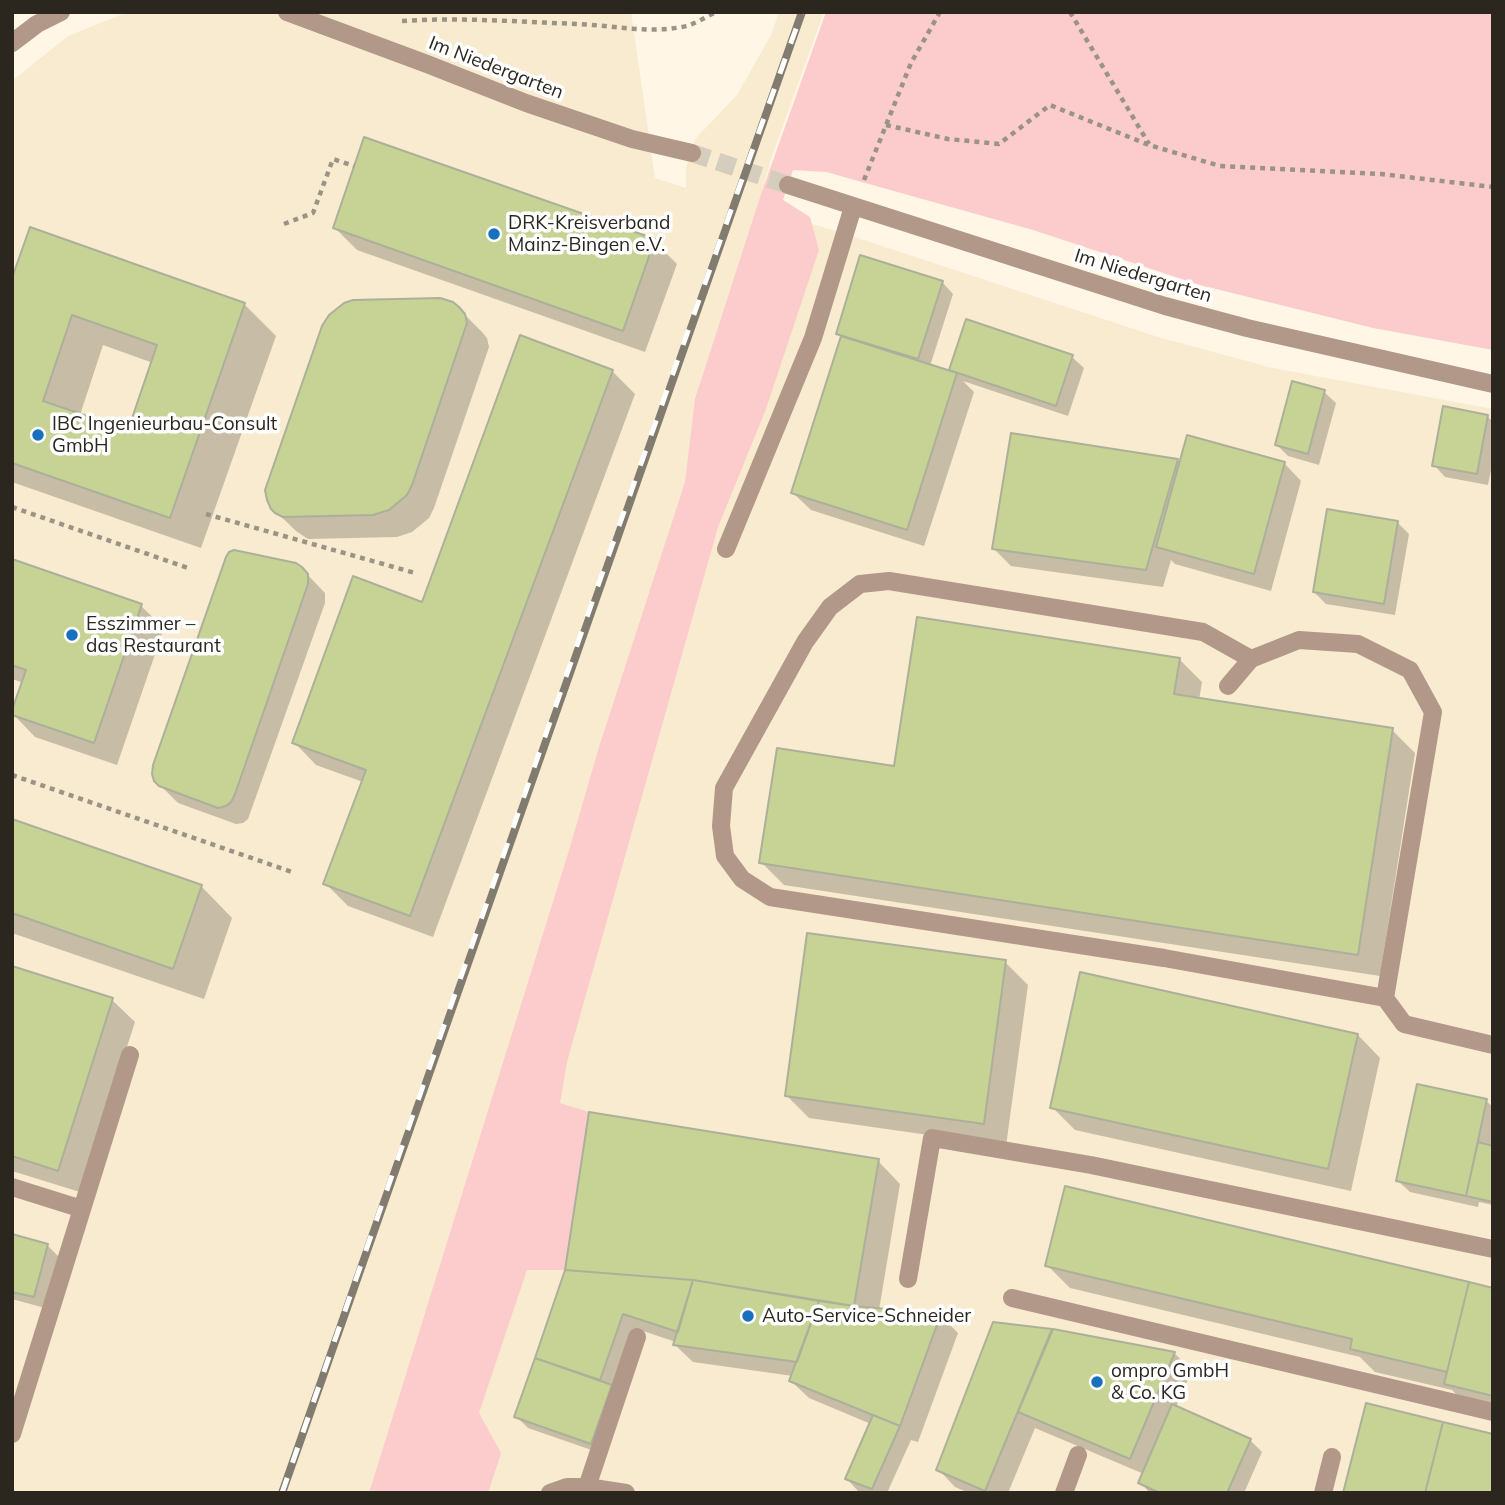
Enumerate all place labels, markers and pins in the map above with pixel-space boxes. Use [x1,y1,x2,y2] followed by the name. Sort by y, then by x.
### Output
[508,212,670,256] place label: DRK-Kreisverband Mainz-Bingen e.V.
[486,226,502,242] marker: DRK-Kreisverband Mainz-Bingen e.V.
[52,413,277,457] place label: IBC Ingenieurbau-Consult GmbH
[30,427,46,443] marker: IBC Ingenieurbau-Consult GmbH
[86,613,221,657] place label: Esszimmer – das Restaurant
[64,627,80,643] marker: Esszimmer – das Restaurant
[762,1305,971,1327] place label: Auto-Service-Schneider
[740,1308,756,1324] marker: Auto-Service-Schneider
[1111,1360,1229,1404] place label: ompro GmbH & Co. KG
[1089,1374,1105,1390] marker: ompro GmbH & Co. KG

